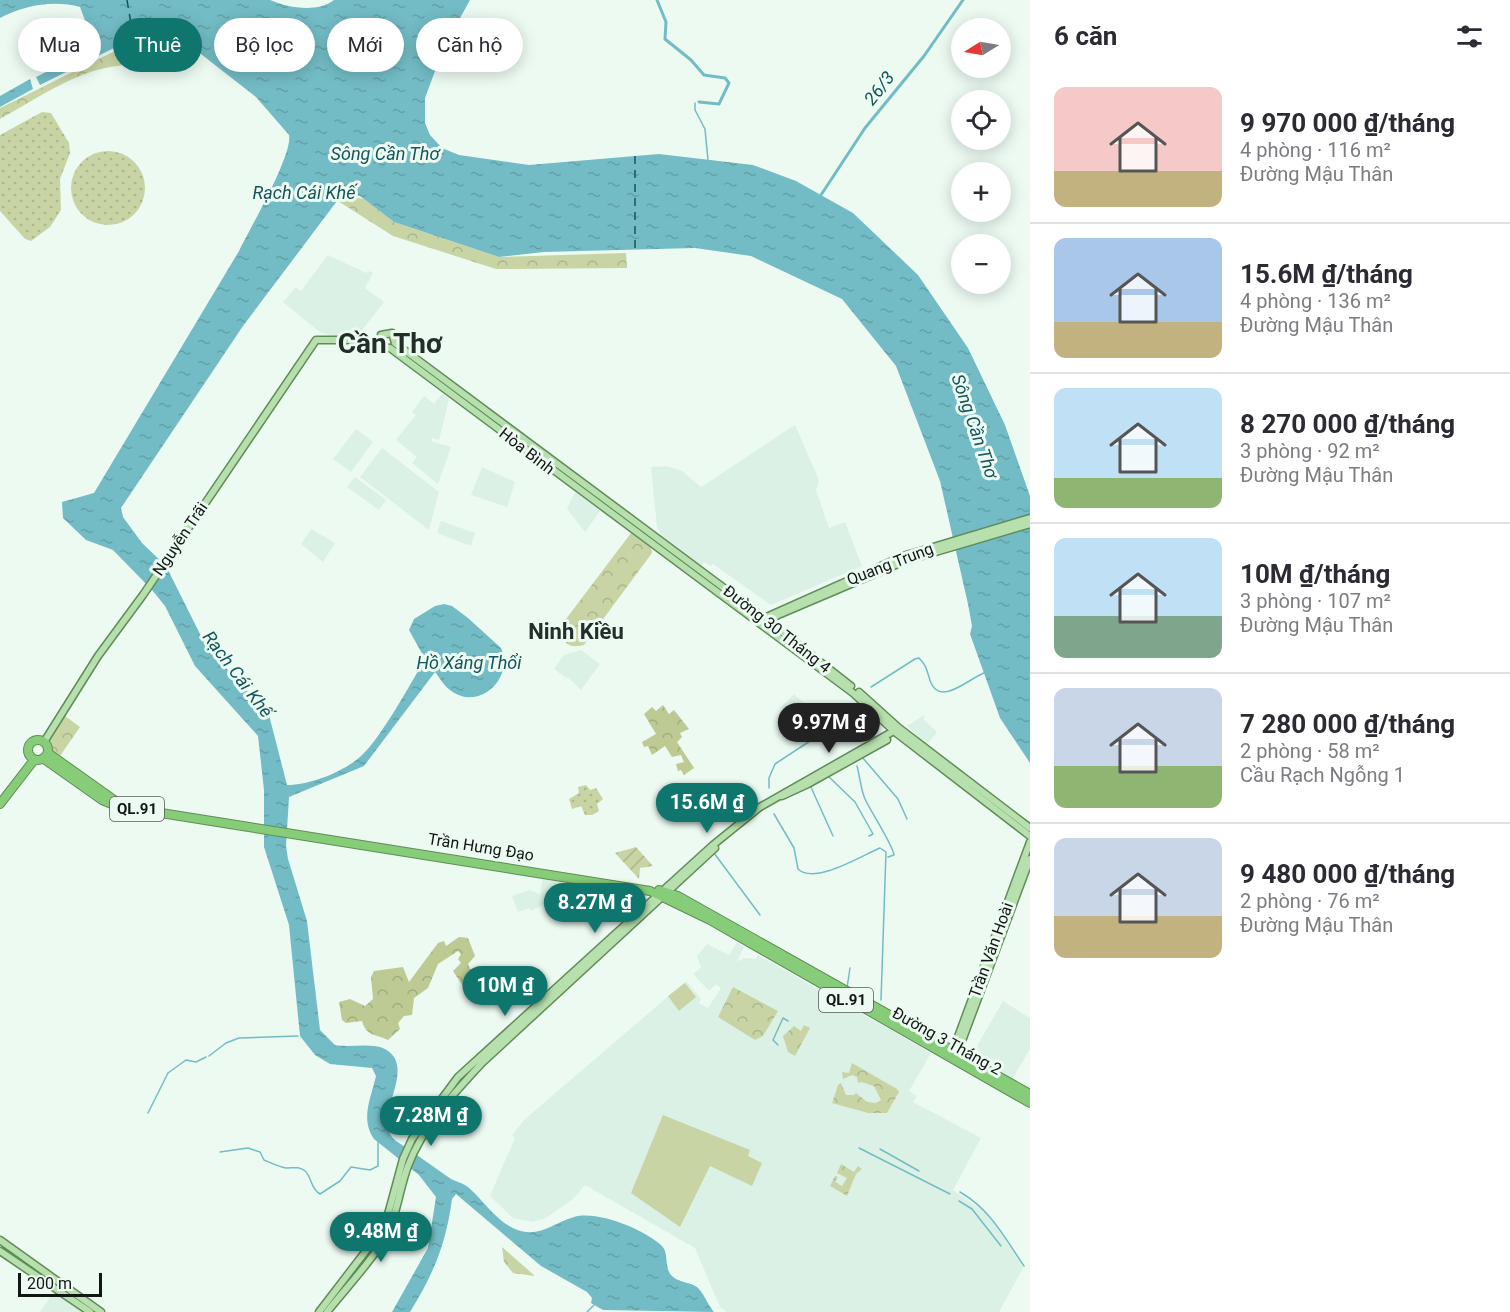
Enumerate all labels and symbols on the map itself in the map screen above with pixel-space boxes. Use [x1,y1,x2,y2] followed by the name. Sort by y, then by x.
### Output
[951,18,1011,78] north arrow
[859,67,899,109] water label: 26/3
[331,143,441,164] water label: Sông Cần Thơ
[253,182,358,203] water label: Rạch Cái Khế
[338,327,443,360] district label: Cần Thơ
[947,371,1003,483] water label: Sông Cần Thơ
[496,424,558,478] street label: Hòa Bình
[149,499,211,579] street label: Nguyễn Trãi
[844,539,936,589] street label: Quang Trung
[720,581,834,677] street label: Đường 30 Tháng 4
[528,619,624,644] district label: Ninh Kiều
[199,627,279,724] water label: Rạch Cái Khế
[416,652,522,673] water label: Hồ Xáng Thổi
[774,703,884,754] pin: 9.97M ₫
[652,783,762,834] pin: 15.6M ₫
[110,797,164,821] road number: QL.91
[427,829,535,865] street label: Trần Hưng Đạo
[540,883,650,934] pin: 8.27M ₫
[965,900,1017,1000] street label: Trần Văn Hoài
[463,966,547,1017] pin: 10M ₫
[819,988,873,1012] road number: QL.91
[889,1003,1005,1079] street label: Đường 3 Tháng 2
[376,1096,486,1147] pin: 7.28M ₫
[326,1212,436,1263] pin: 9.48M ₫
[18,1270,102,1298] scale bar

